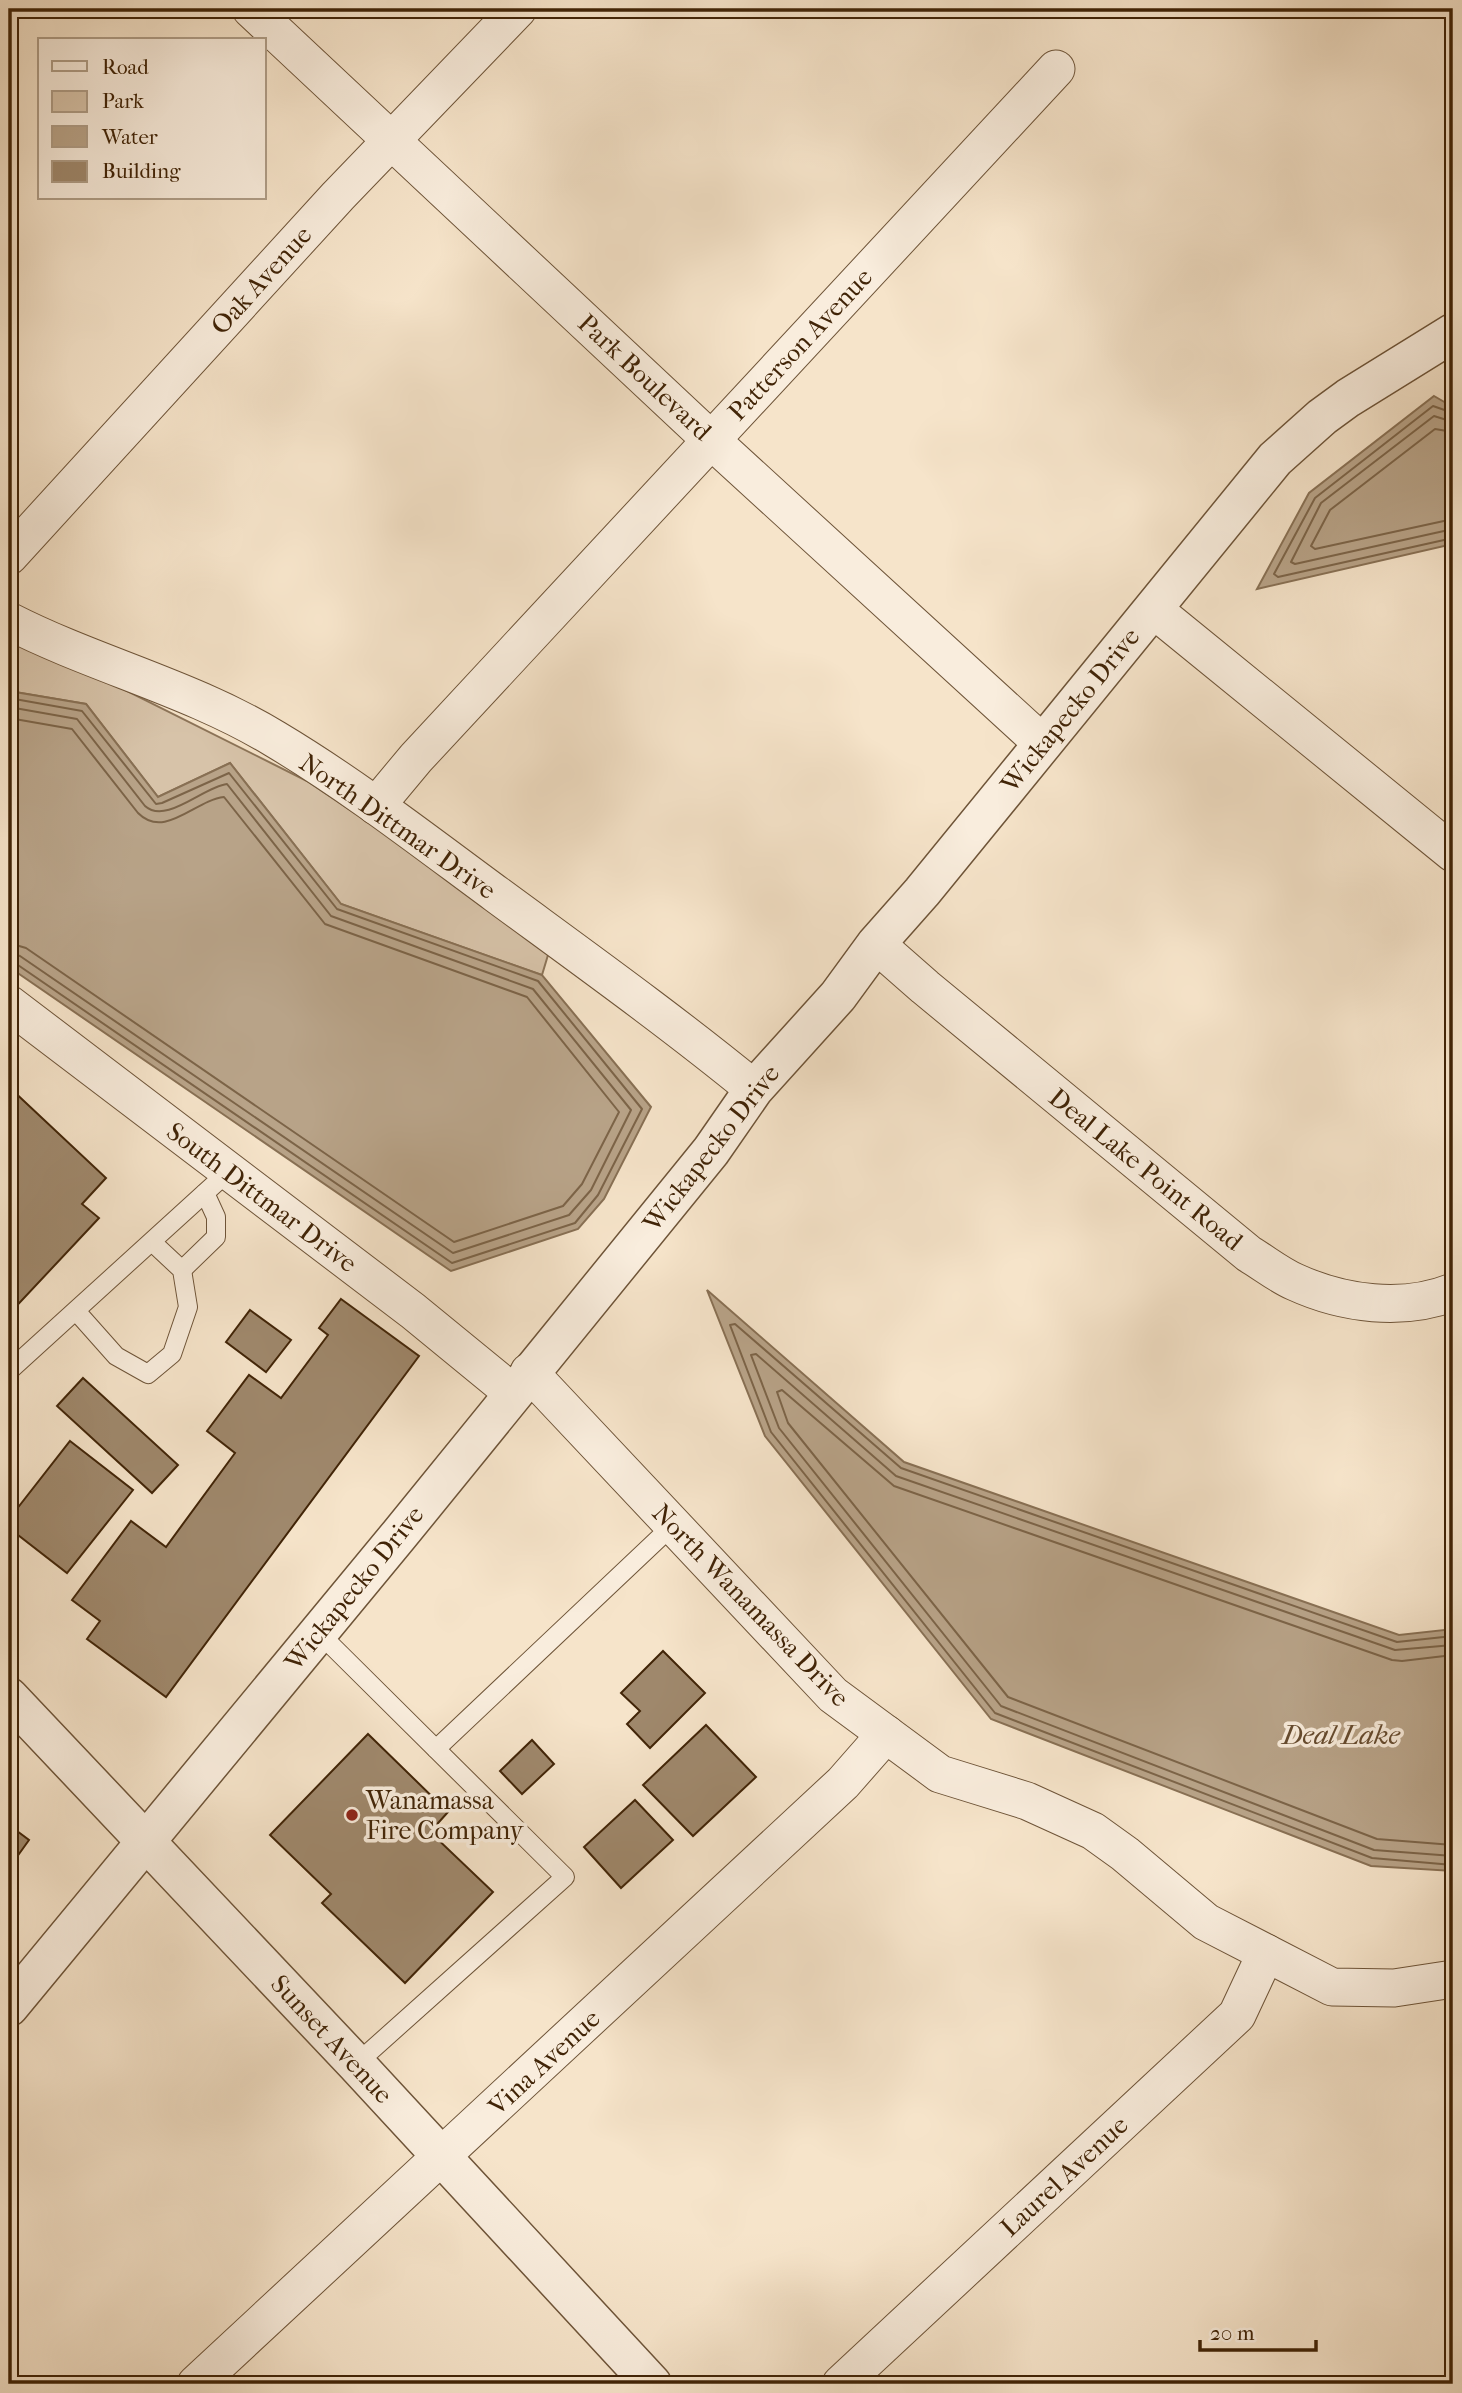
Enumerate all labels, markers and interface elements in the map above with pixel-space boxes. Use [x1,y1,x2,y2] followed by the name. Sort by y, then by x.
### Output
[38,38,266,200] legend
[102,55,149,79] text: Road
[102,89,144,113] text: Park
[101,125,158,149] text: Water
[102,159,181,183] text: Building
[205,220,318,341] street label: Oak Avenue
[722,262,879,427] street label: Patterson Avenue
[572,308,718,448] street label: Park Boulevard
[994,622,1146,800] street label: Wickapecko Drive
[294,747,502,906] street label: North Dittmar Drive
[636,1059,786,1239] street label: Wickapecko Drive
[1043,1082,1249,1258] street label: Deal Lake Point Road
[160,1116,363,1279] street label: South Dittmar Drive
[646,1498,856,1713] street label: North Wanamassa Drive
[278,1500,430,1678] street label: Wickapecko Drive
[1280,1718,1401,1751] water label: Deal Lake
[365,1785,525,1846] place label: Wanamassa Fire Company
[344,1807,360,1823] marker: Wanamassa Fire Company
[264,1969,399,2110] street label: Sunset Avenue
[481,2003,607,2123] street label: Vina Avenue
[994,2109,1135,2243] street label: Laurel Avenue
[1200,2309,1315,2353] scale bar
[1210,2321,1255,2345] text: 20 m

